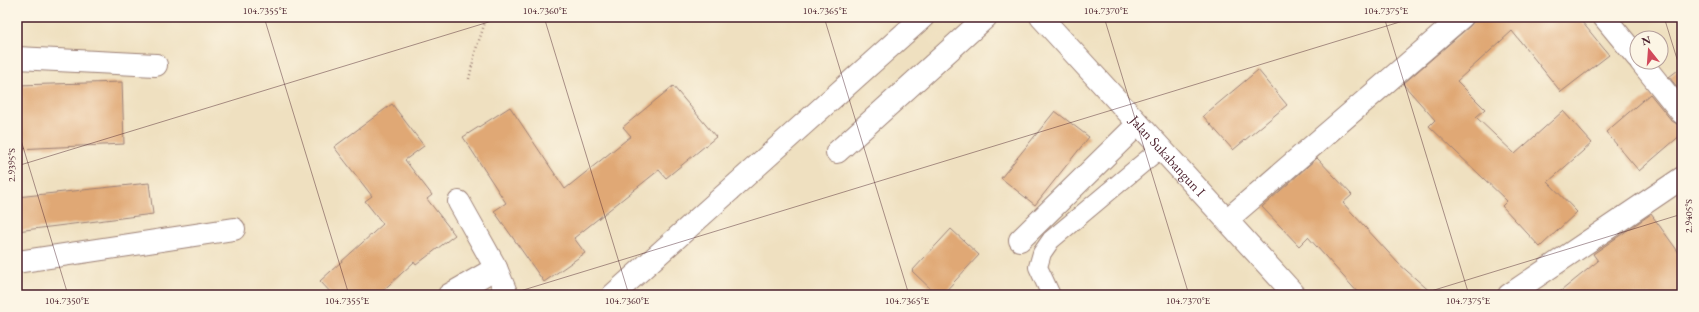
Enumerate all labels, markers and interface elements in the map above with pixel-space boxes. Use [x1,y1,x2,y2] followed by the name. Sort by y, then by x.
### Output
[243,4,288,17] text: 104.7355°E
[523,4,568,17] text: 104.7360°E
[803,4,848,17] text: 104.7365°E
[1084,4,1129,17] text: 104.7370°E
[1364,4,1409,17] text: 104.7375°E
[1629,30,1669,70] north arrow
[1640,32,1652,48] text: N
[1125,111,1210,200] street label: Jalan Sukabangun I
[5,148,18,182] text: 2.9395°S
[1682,199,1695,233] text: 2.9405°S
[45,294,90,307] text: 104.7350°E
[325,294,370,307] text: 104.7355°E
[605,294,650,307] text: 104.7360°E
[885,294,930,307] text: 104.7365°E
[1166,294,1211,307] text: 104.7370°E
[1446,294,1491,307] text: 104.7375°E

